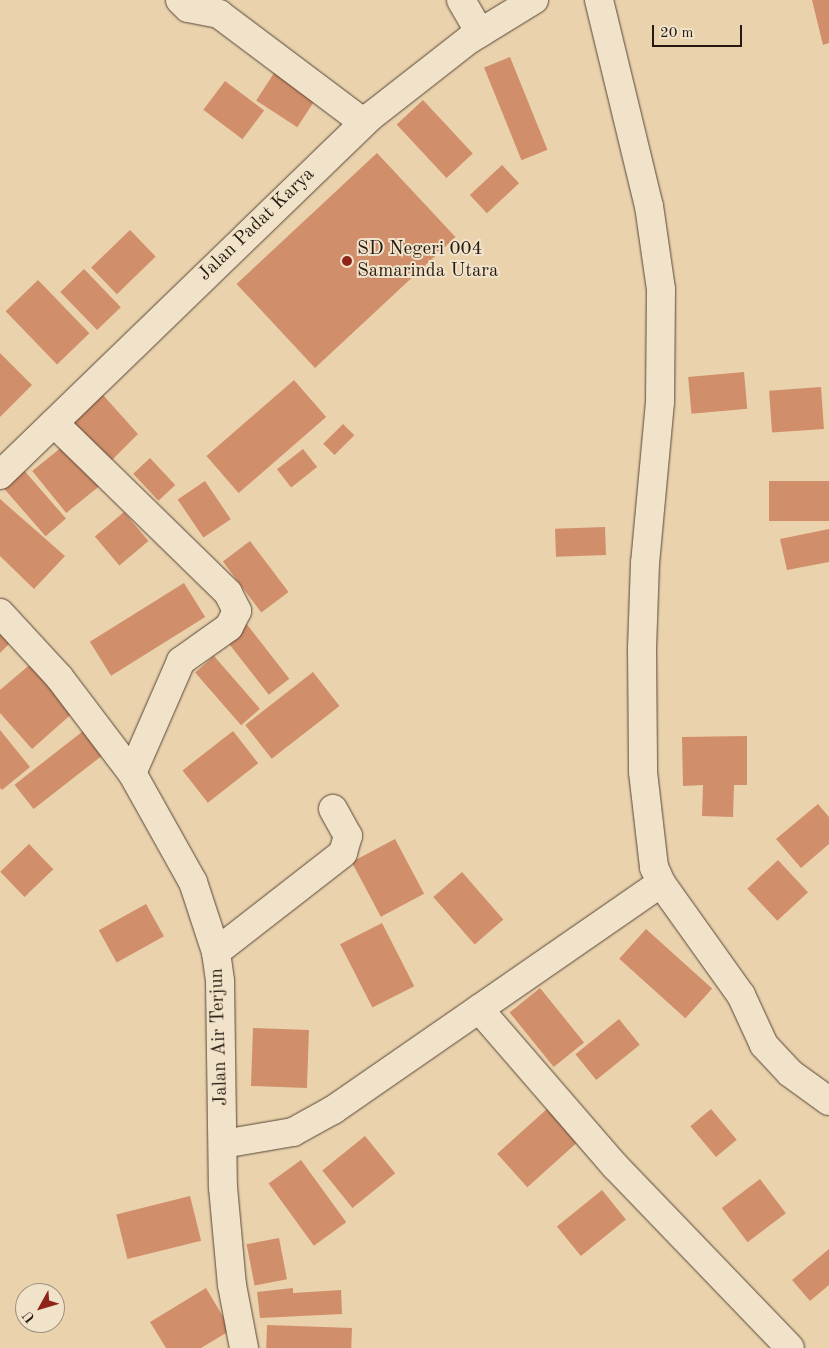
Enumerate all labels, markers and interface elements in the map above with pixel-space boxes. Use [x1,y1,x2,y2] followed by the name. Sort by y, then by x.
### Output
[654,15,744,47] scale bar
[660,26,694,41] text: 20 m
[194,164,320,286] street label: Jalan Padat Karya
[357,239,498,283] place label: SD Negeri 004 Samarinda Utara
[341,255,353,267] marker: SD Negeri 004 Samarinda Utara
[206,968,234,1106] street label: Jalan Air Terjun
[15,1283,65,1333] north arrow
[20,1308,38,1326] text: U

